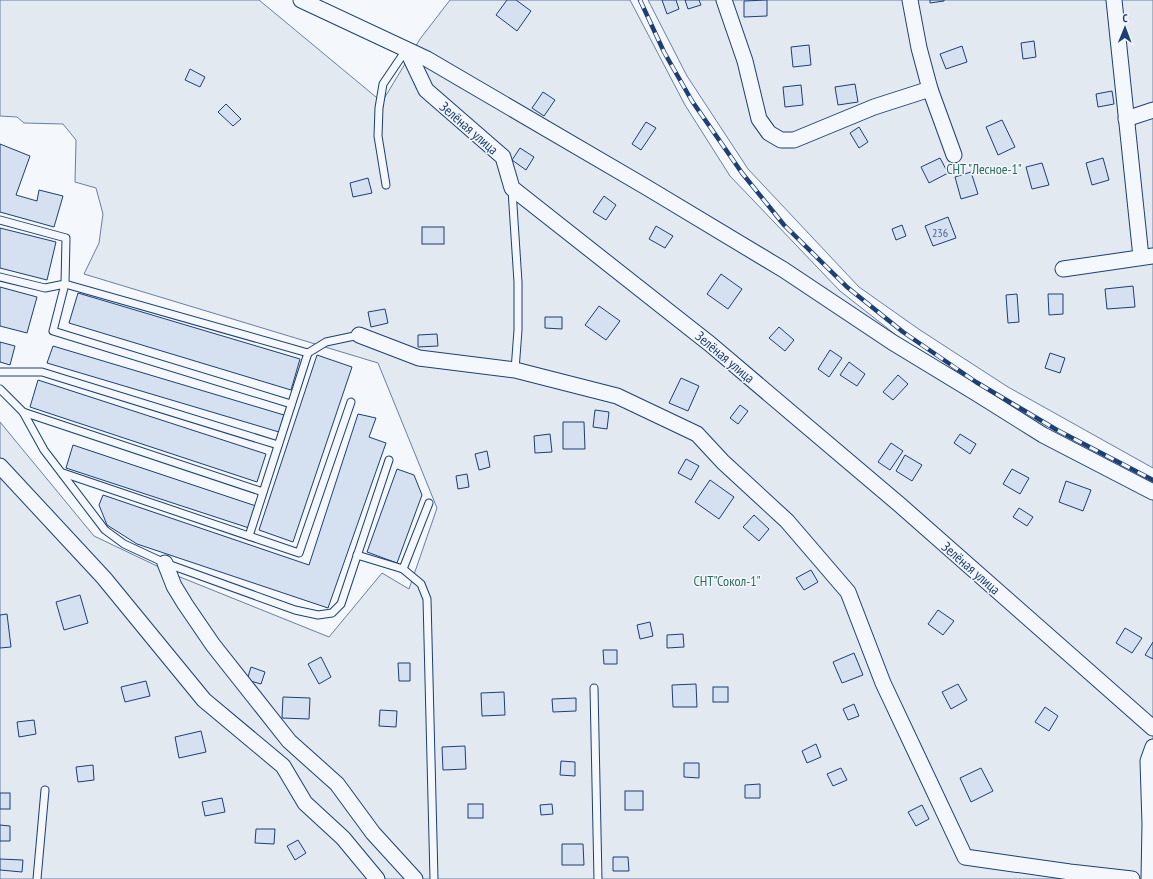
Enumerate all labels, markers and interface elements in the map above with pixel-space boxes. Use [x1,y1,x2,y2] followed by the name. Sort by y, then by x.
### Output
[1105,8,1145,48] north arrow
[1123,11,1128,25] text: С
[436,98,502,158] street label: Зелёная улица
[946,160,1022,178] park label: СНТ "Лесное-1"
[932,225,948,240] house number: 236
[692,327,758,387] street label: Зелёная улица
[938,538,1004,598] street label: Зелёная улица
[693,572,761,590] park label: СНТ"Сокол-1"

